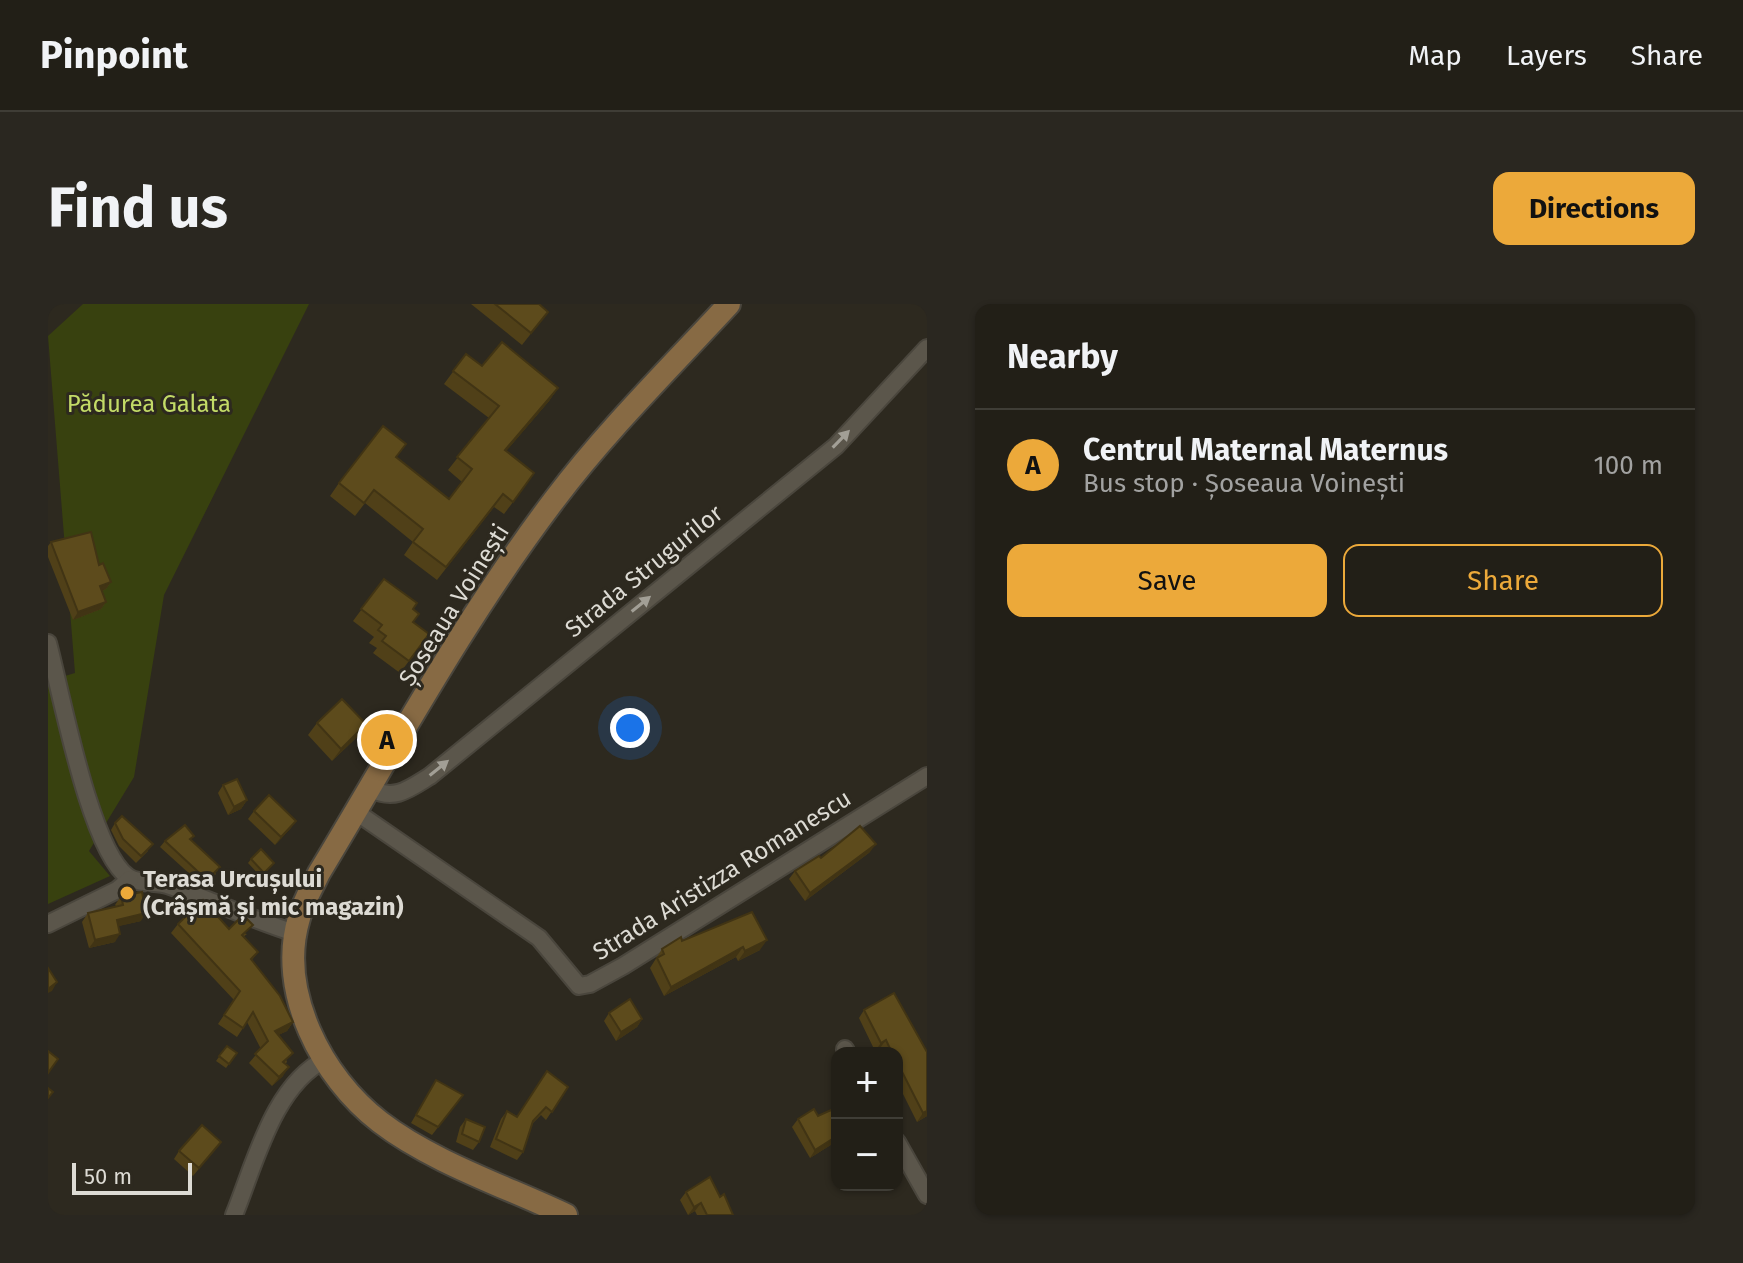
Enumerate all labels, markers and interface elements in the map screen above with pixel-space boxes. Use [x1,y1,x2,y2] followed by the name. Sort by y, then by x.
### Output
[40,32,188,78] text: Pinpoint
[1408,39,1462,72] text: Map
[1506,39,1587,72] text: Layers
[1631,39,1703,72] text: Share
[1493,172,1695,245] button: Directions
[48,175,228,242] text: Find us
[1007,336,1118,377] text: Nearby
[67,390,231,418] park label: Pădurea Galata
[832,430,850,449] one-way arrow
[1083,432,1448,468] text: Centrul Maternal Maternus
[1025,450,1041,481] text: A
[1594,450,1663,481] text: 100 m
[1083,468,1405,499] text: Bus stop · Șoseaua Voinești
[560,498,729,643] street label: Strada Strugurilor
[393,519,516,691] street label: Șoseaua Voinești
[1007,544,1327,617] button: Save
[1343,544,1663,617] button: Share
[631,596,651,613] one-way arrow
[610,708,650,748] your location
[361,710,413,770] pin: A
[429,761,449,777] one-way arrow
[588,784,856,966] street label: Strada Aristizza Romanescu
[143,865,404,923] place label: Terasa Urcușului (Crâșmă și mic magazin)
[118,884,136,902] marker: Terasa Urcușului (Crâșmă și mic magazin)
[831,1047,903,1191] map controls
[831,1047,903,1119] button: +
[831,1119,903,1191] button: −
[72,1159,192,1195] scale bar
[84,1163,132,1190] text: 50 m

